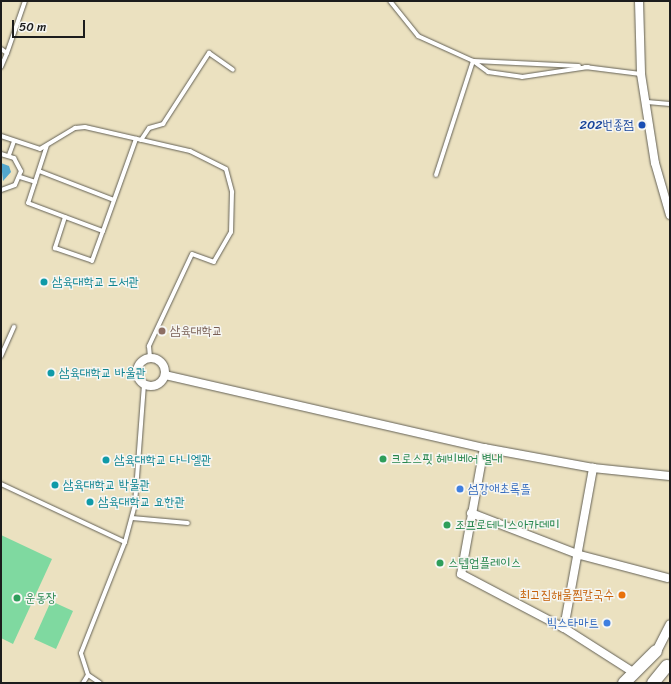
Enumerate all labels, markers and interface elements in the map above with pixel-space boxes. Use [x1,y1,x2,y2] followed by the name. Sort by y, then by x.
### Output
[14,12,87,38] scale bar
[19,16,46,38] text: 50 m
[579,117,634,133] place label: 202번종점
[637,120,647,130] marker: 202번종점
[52,274,139,290] place label: 삼육대학교 도서관
[39,277,49,287] marker: 삼육대학교 도서관
[170,323,222,339] place label: 삼육대학교
[157,326,167,336] marker: 삼육대학교
[59,365,146,381] place label: 삼육대학교 바울관
[46,368,56,378] marker: 삼육대학교 바울관
[391,451,502,467] place label: 크로스핏 헤비베어 별내
[114,452,212,468] place label: 삼육대학교 다니엘관
[378,454,388,464] marker: 크로스핏 헤비베어 별내
[101,455,111,465] marker: 삼육대학교 다니엘관
[63,477,150,493] place label: 삼육대학교 박물관
[50,480,60,490] marker: 삼육대학교 박물관
[468,481,531,497] place label: 섬강애초록뜰
[455,484,465,494] marker: 섬강애초록뜰
[98,494,185,510] place label: 삼육대학교 요한관
[85,497,95,507] marker: 삼육대학교 요한관
[455,517,560,533] place label: 조프로테니스아카데미
[442,520,452,530] marker: 조프로테니스아카데미
[448,555,521,571] place label: 스텝업플레이스
[435,558,445,568] marker: 스텝업플레이스
[520,587,614,603] place label: 최고집해물찜칼국수
[25,590,56,606] place label: 운동장
[617,590,627,600] marker: 최고집해물찜칼국수
[12,593,22,603] marker: 운동장
[547,615,599,631] place label: 빅스타마트
[602,618,612,628] marker: 빅스타마트

